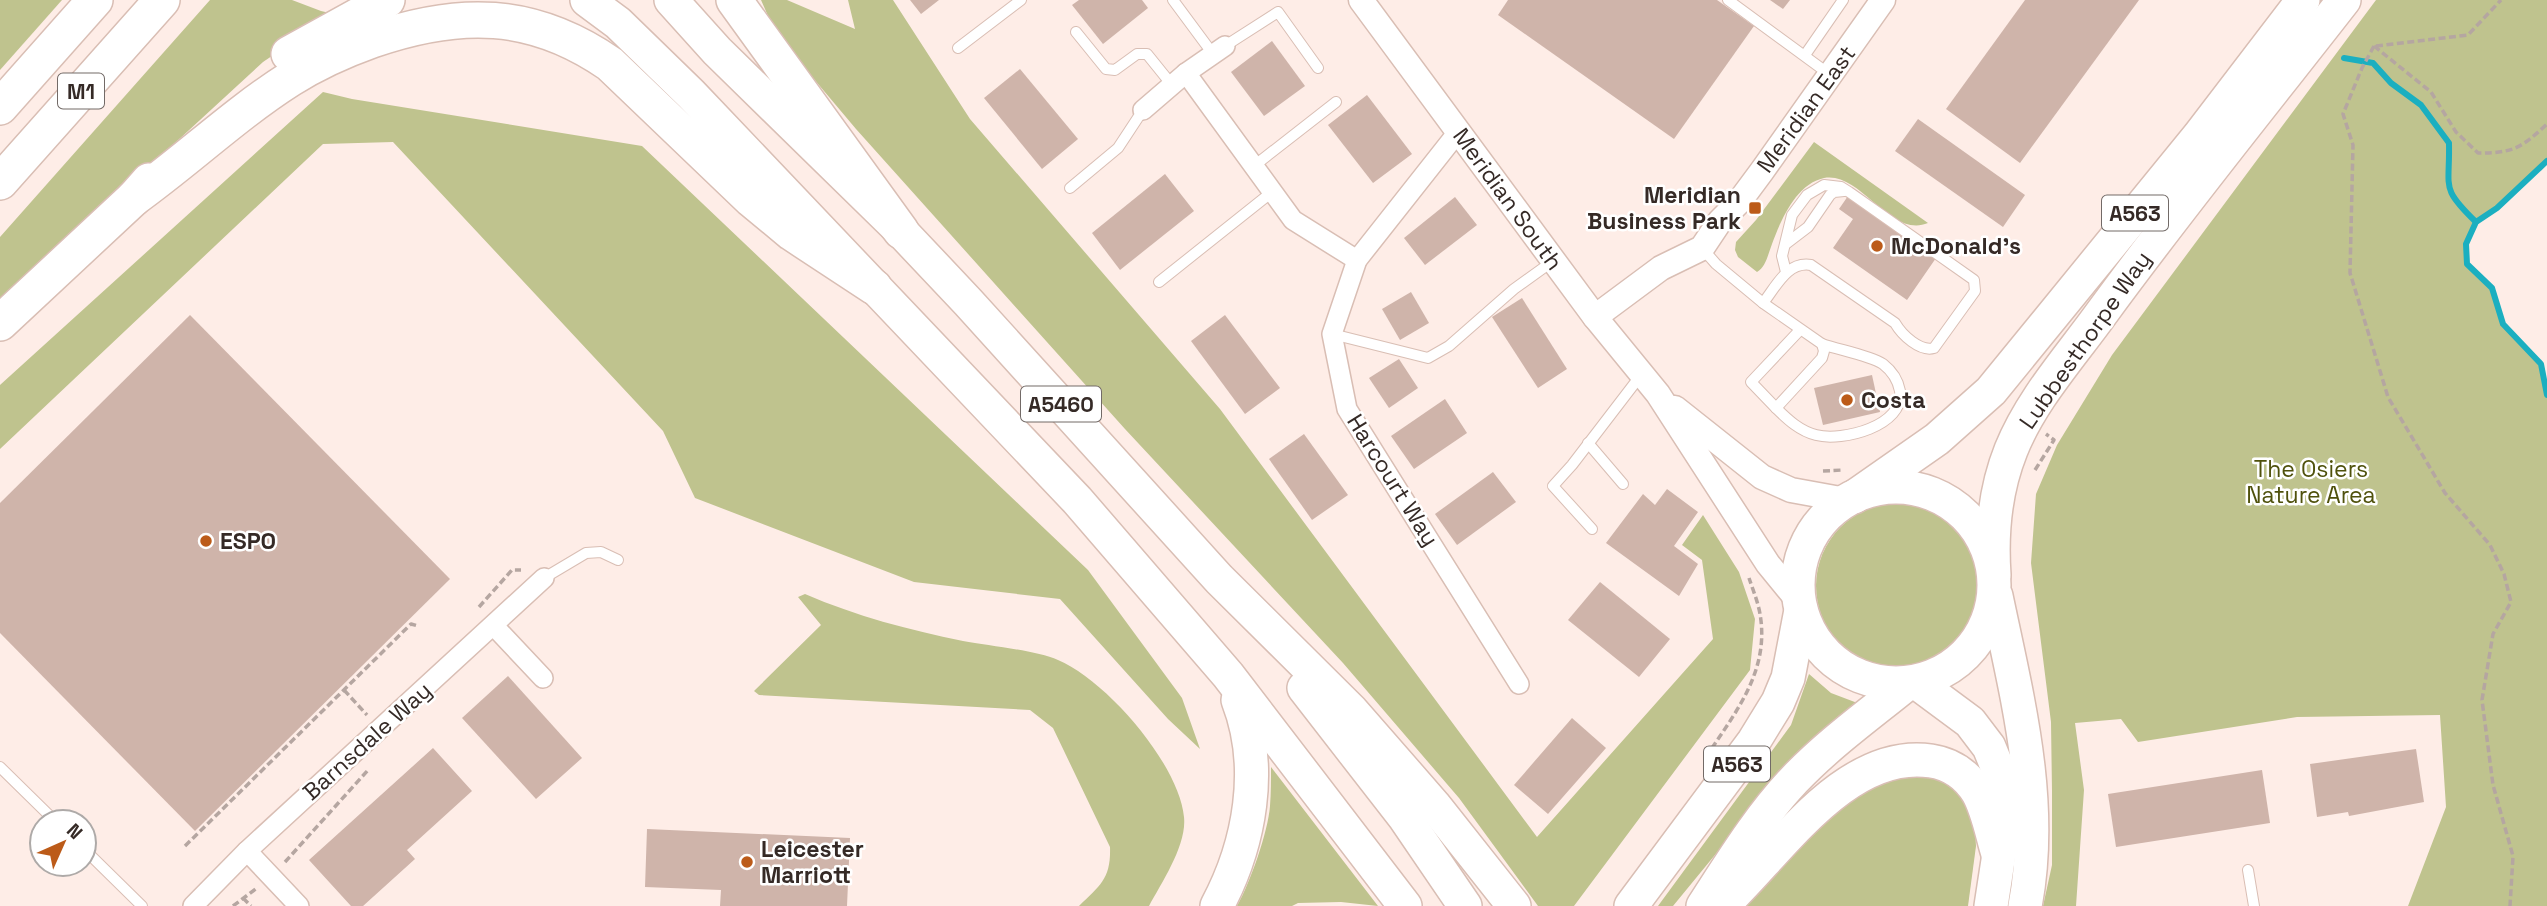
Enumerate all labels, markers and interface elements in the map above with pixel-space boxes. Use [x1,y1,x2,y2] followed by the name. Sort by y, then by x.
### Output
[1750,39,1862,179] street label: Meridian East
[58,74,104,108] road number: M1
[1446,122,1570,276] street label: Meridian South
[1587,180,1741,236] place label: Meridian Business Park
[2102,196,2168,230] road number: A563
[1747,200,1763,216] marker: Meridian Business Park
[1891,231,2021,261] place label: McDonald's
[1869,238,1885,254] marker: McDonald's
[2012,245,2158,435] street label: Lubbesthorpe Way
[1861,385,1926,415] place label: Costa
[1021,386,1101,422] road number: A5460
[1839,392,1855,408] marker: Costa
[1340,408,1446,552] street label: Harcourt Way
[2246,454,2376,510] park label: The Osiers Nature Area
[220,526,276,556] place label: ESPO
[198,533,214,549] marker: ESPO
[296,675,438,807] street label: Barnsdale Way
[1704,746,1770,782] road number: A563
[28,808,98,878] north arrow
[61,818,88,845] text: N
[761,834,864,890] place label: Leicester Marriott
[739,854,755,870] marker: Leicester Marriott

